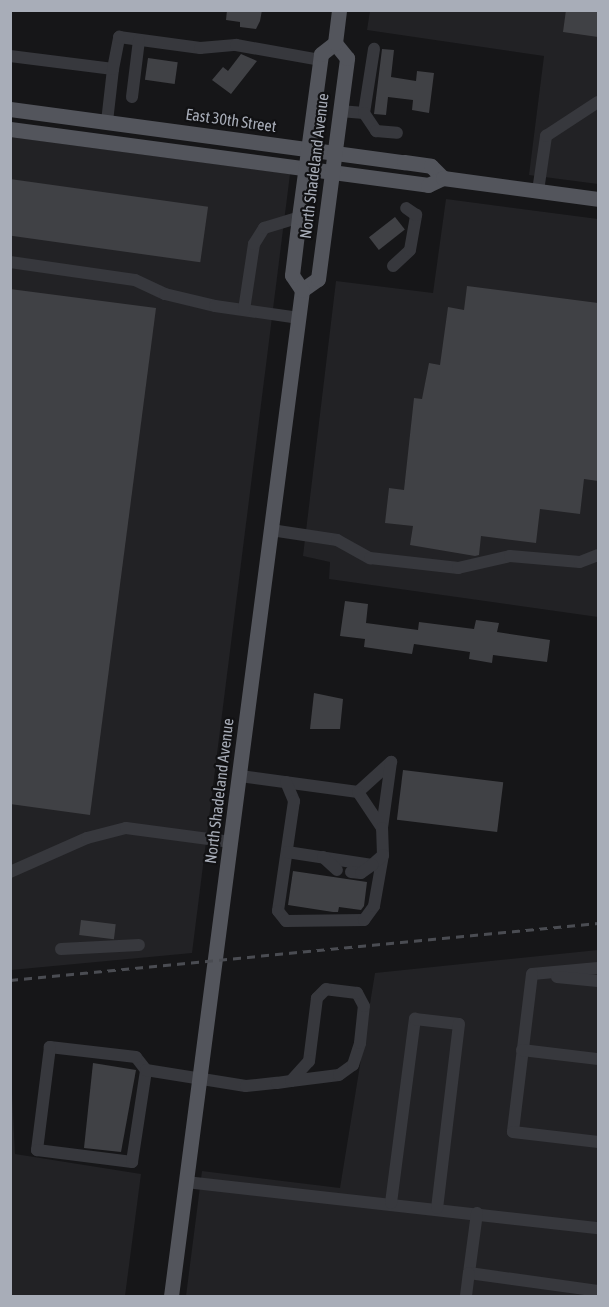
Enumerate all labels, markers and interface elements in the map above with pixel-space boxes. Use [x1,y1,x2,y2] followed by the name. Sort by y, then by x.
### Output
[296,92,332,240] street label: North Shadeland Avenue
[184,104,278,136] street label: East 30th Street
[201,717,237,865] street label: North Shadeland Avenue

